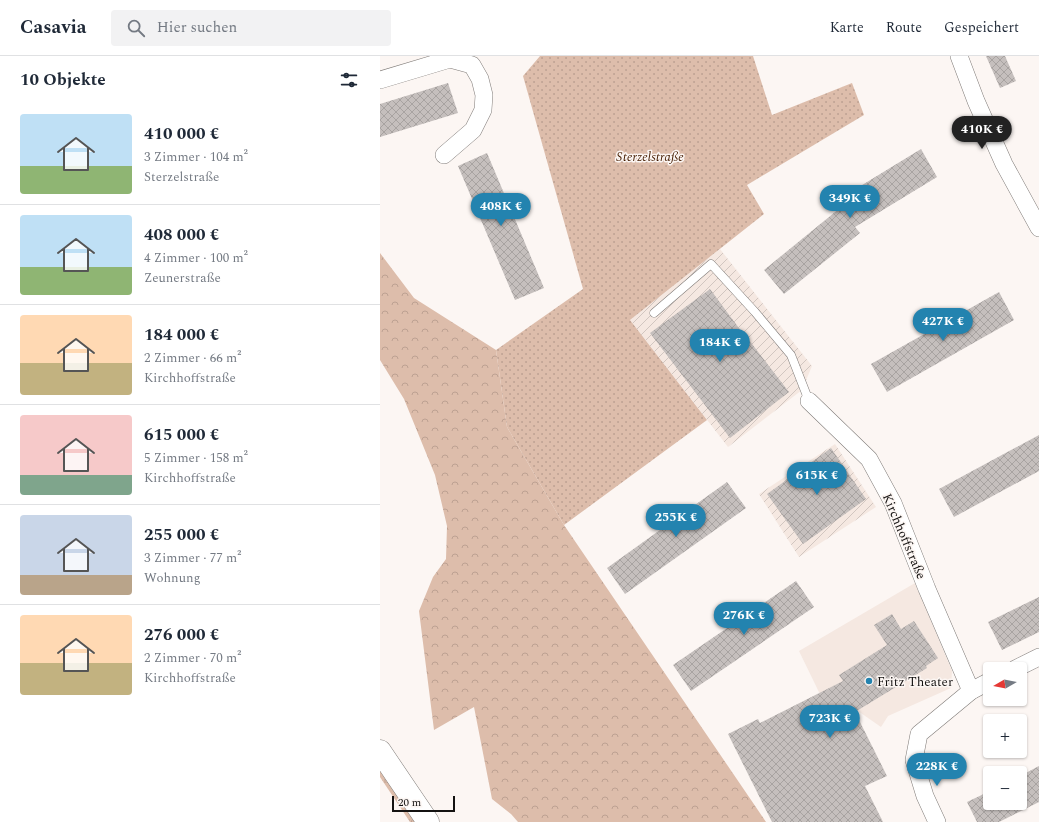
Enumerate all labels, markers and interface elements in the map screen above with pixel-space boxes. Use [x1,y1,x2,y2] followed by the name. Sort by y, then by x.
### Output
[111,10,391,46] search box
[20,13,87,42] text: Casavia
[157,16,237,39] text: Hier suchen
[125,17,147,39] icon: search
[830,17,864,38] text: Karte
[886,17,922,38] text: Route
[944,17,1019,38] text: Gespeichert
[20,67,106,93] text: 10 Objekte
[338,69,360,91] icon: filters
[949,116,1015,150] pin: 410K €
[961,119,1003,139] text: 410K €
[144,121,219,147] text: 410 000 €
[52,130,100,178] icon: home
[144,147,248,167] text: 3 Zimmer · 104 m²
[616,147,684,167] park label: Sterzelstraße
[144,167,219,187] text: Sterzelstraße
[817,185,883,219] pin: 349K €
[829,188,871,208] text: 349K €
[468,193,534,227] pin: 408K €
[480,196,522,216] text: 408K €
[144,222,219,248] text: 408 000 €
[52,231,100,279] icon: home
[144,248,248,268] text: 4 Zimmer · 100 m²
[144,268,221,288] text: Zeunerstraße
[910,308,976,342] pin: 427K €
[922,311,964,331] text: 427K €
[144,322,219,348] text: 184 000 €
[687,329,753,363] pin: 184K €
[52,331,100,379] icon: home
[699,332,741,352] text: 184K €
[144,348,241,368] text: 2 Zimmer · 66 m²
[144,368,236,388] text: Kirchhoffstraße
[144,422,219,448] text: 615 000 €
[52,431,100,479] icon: home
[144,448,248,468] text: 5 Zimmer · 158 m²
[784,462,850,496] pin: 615K €
[796,465,838,485] text: 615K €
[144,468,236,488] text: Kirchhoffstraße
[877,490,931,583] street label: Kirchhoffstraße
[643,504,709,538] pin: 255K €
[655,507,697,527] text: 255K €
[144,522,219,548] text: 255 000 €
[52,531,100,579] icon: home
[144,548,241,568] text: 3 Zimmer · 77 m²
[144,568,201,588] text: Wohnung
[711,602,777,636] pin: 276K €
[723,605,765,625] text: 276K €
[144,622,219,648] text: 276 000 €
[52,631,100,679] icon: home
[144,648,241,668] text: 2 Zimmer · 70 m²
[983,662,1027,706] north arrow
[983,662,1027,810] map controls
[144,668,236,688] text: Kirchhoffstraße
[877,672,953,692] place label: Fritz Theater
[864,676,874,686] marker: Fritz Theater
[797,705,863,739] pin: 723K €
[809,708,851,728] text: 723K €
[983,714,1027,758] button: +
[904,753,970,787] pin: 228K €
[916,756,958,776] text: 228K €
[983,766,1027,810] button: −
[392,794,455,813] scale bar
[398,794,421,811] text: 20 m

